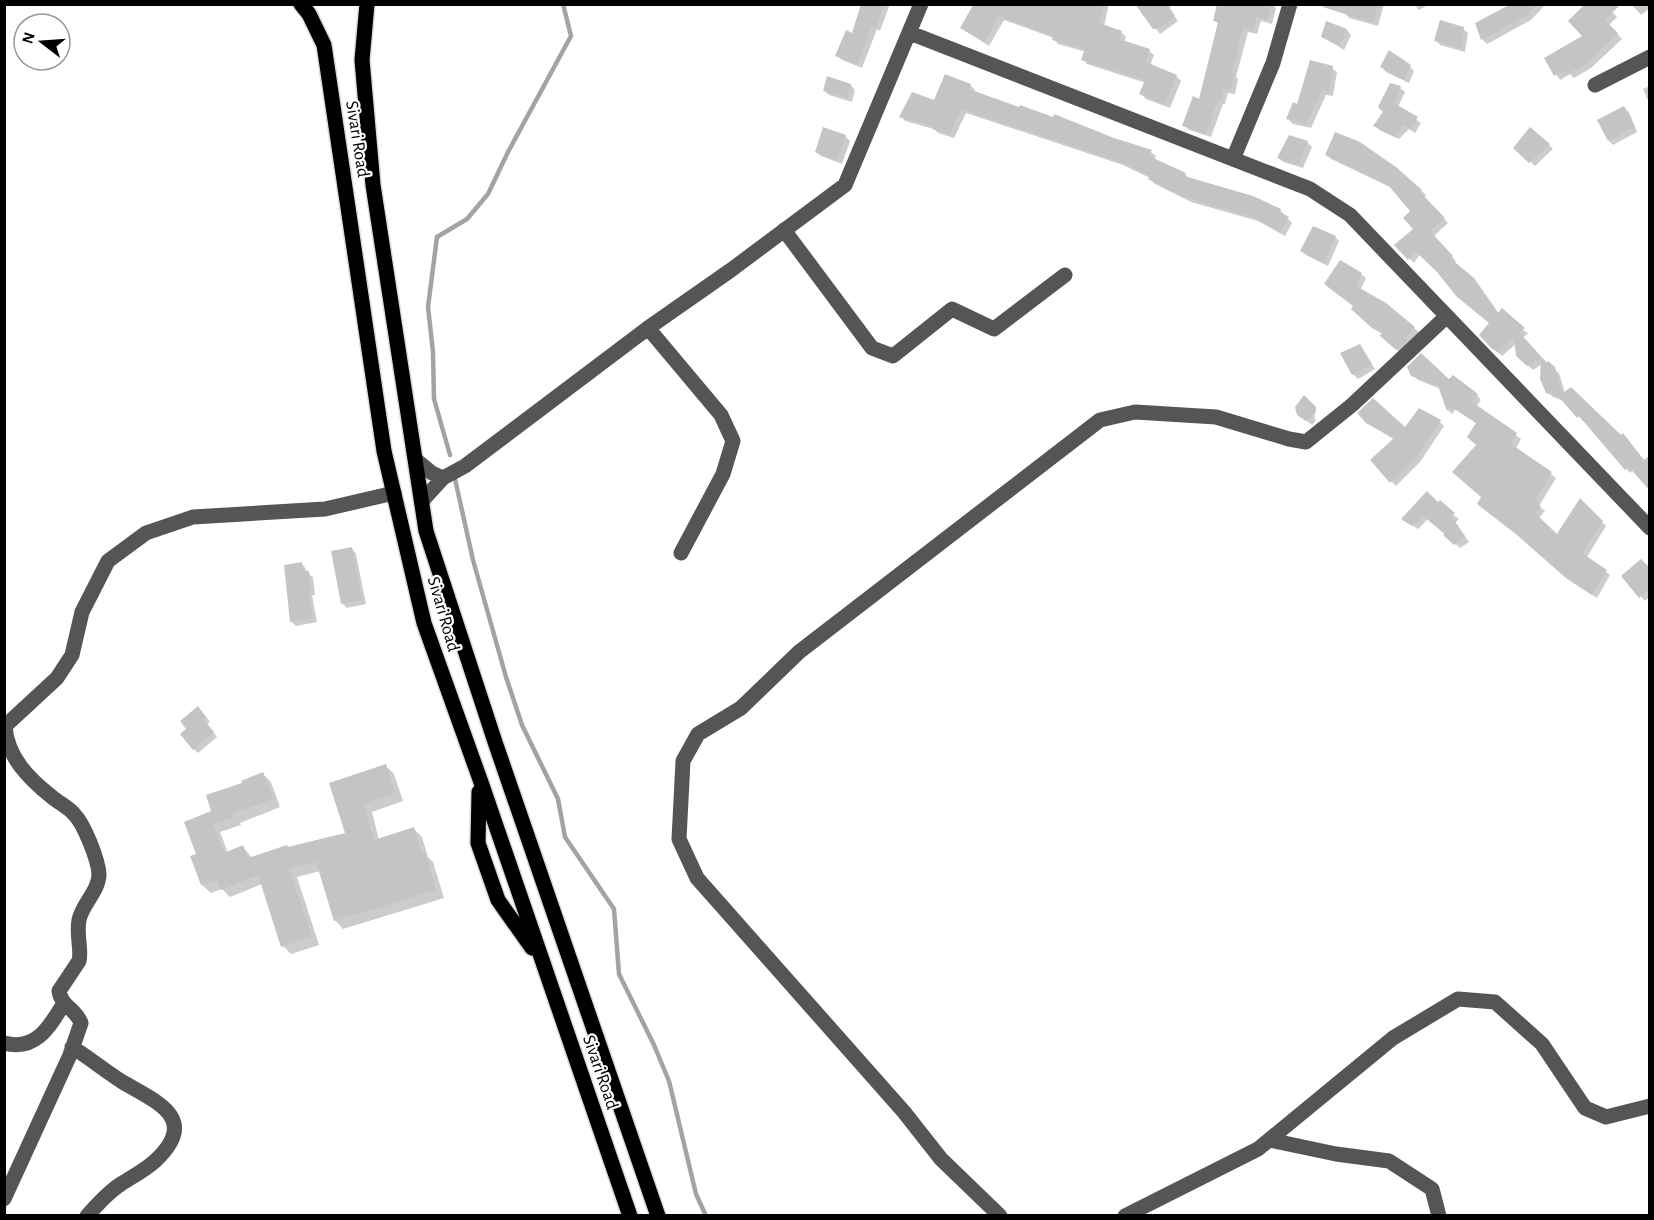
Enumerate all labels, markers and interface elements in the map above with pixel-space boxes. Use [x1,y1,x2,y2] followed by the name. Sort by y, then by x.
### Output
[12,12,72,72] north arrow
[19,30,38,46] text: N
[342,100,372,179] street label: Sivari Road
[424,575,462,654] street label: Sivari Road
[579,1033,621,1112] street label: Sivari Road

